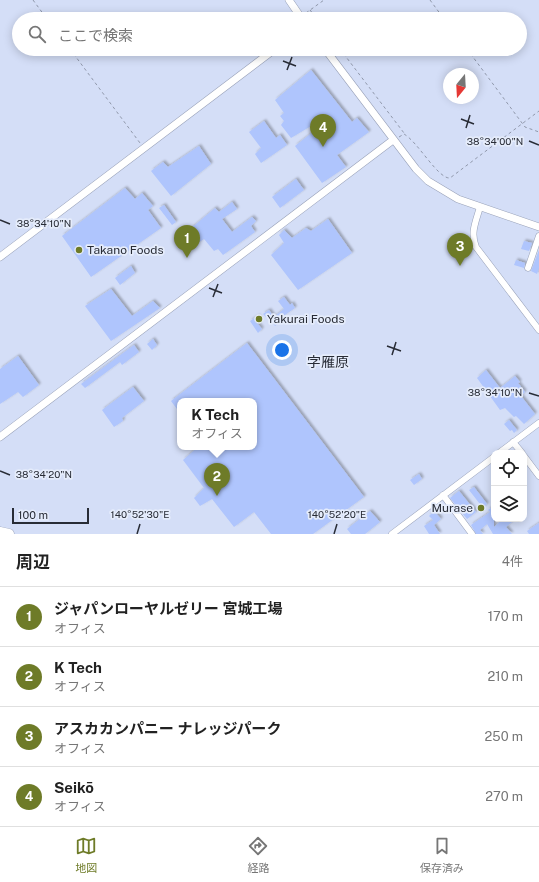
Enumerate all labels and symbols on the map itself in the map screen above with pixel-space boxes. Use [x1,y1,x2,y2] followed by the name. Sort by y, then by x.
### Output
[443,68,479,104] north arrow
[310,114,336,147] pin: 4
[467,135,523,147] text: 38°34'00"N
[17,217,71,229] text: 38°34'10"N
[174,225,200,258] pin: 1
[447,233,473,266] pin: 3
[87,243,164,257] place label: Takano Foods
[74,245,84,255] marker: Takano Foods
[267,312,345,326] place label: Yakurai Foods
[254,314,264,324] marker: Yakurai Foods
[272,340,292,360] your location
[307,354,349,370] district label: 字雁原
[468,386,522,398] text: 38°34'10"N
[204,463,230,496] pin: 2
[16,468,72,480] text: 38°34'20"N
[431,501,473,515] place label: Murase
[476,503,486,513] marker: Murase
[12,506,89,525] scale bar
[111,508,169,520] text: 140°52'30"E
[308,508,366,520] text: 140°52'20"E

